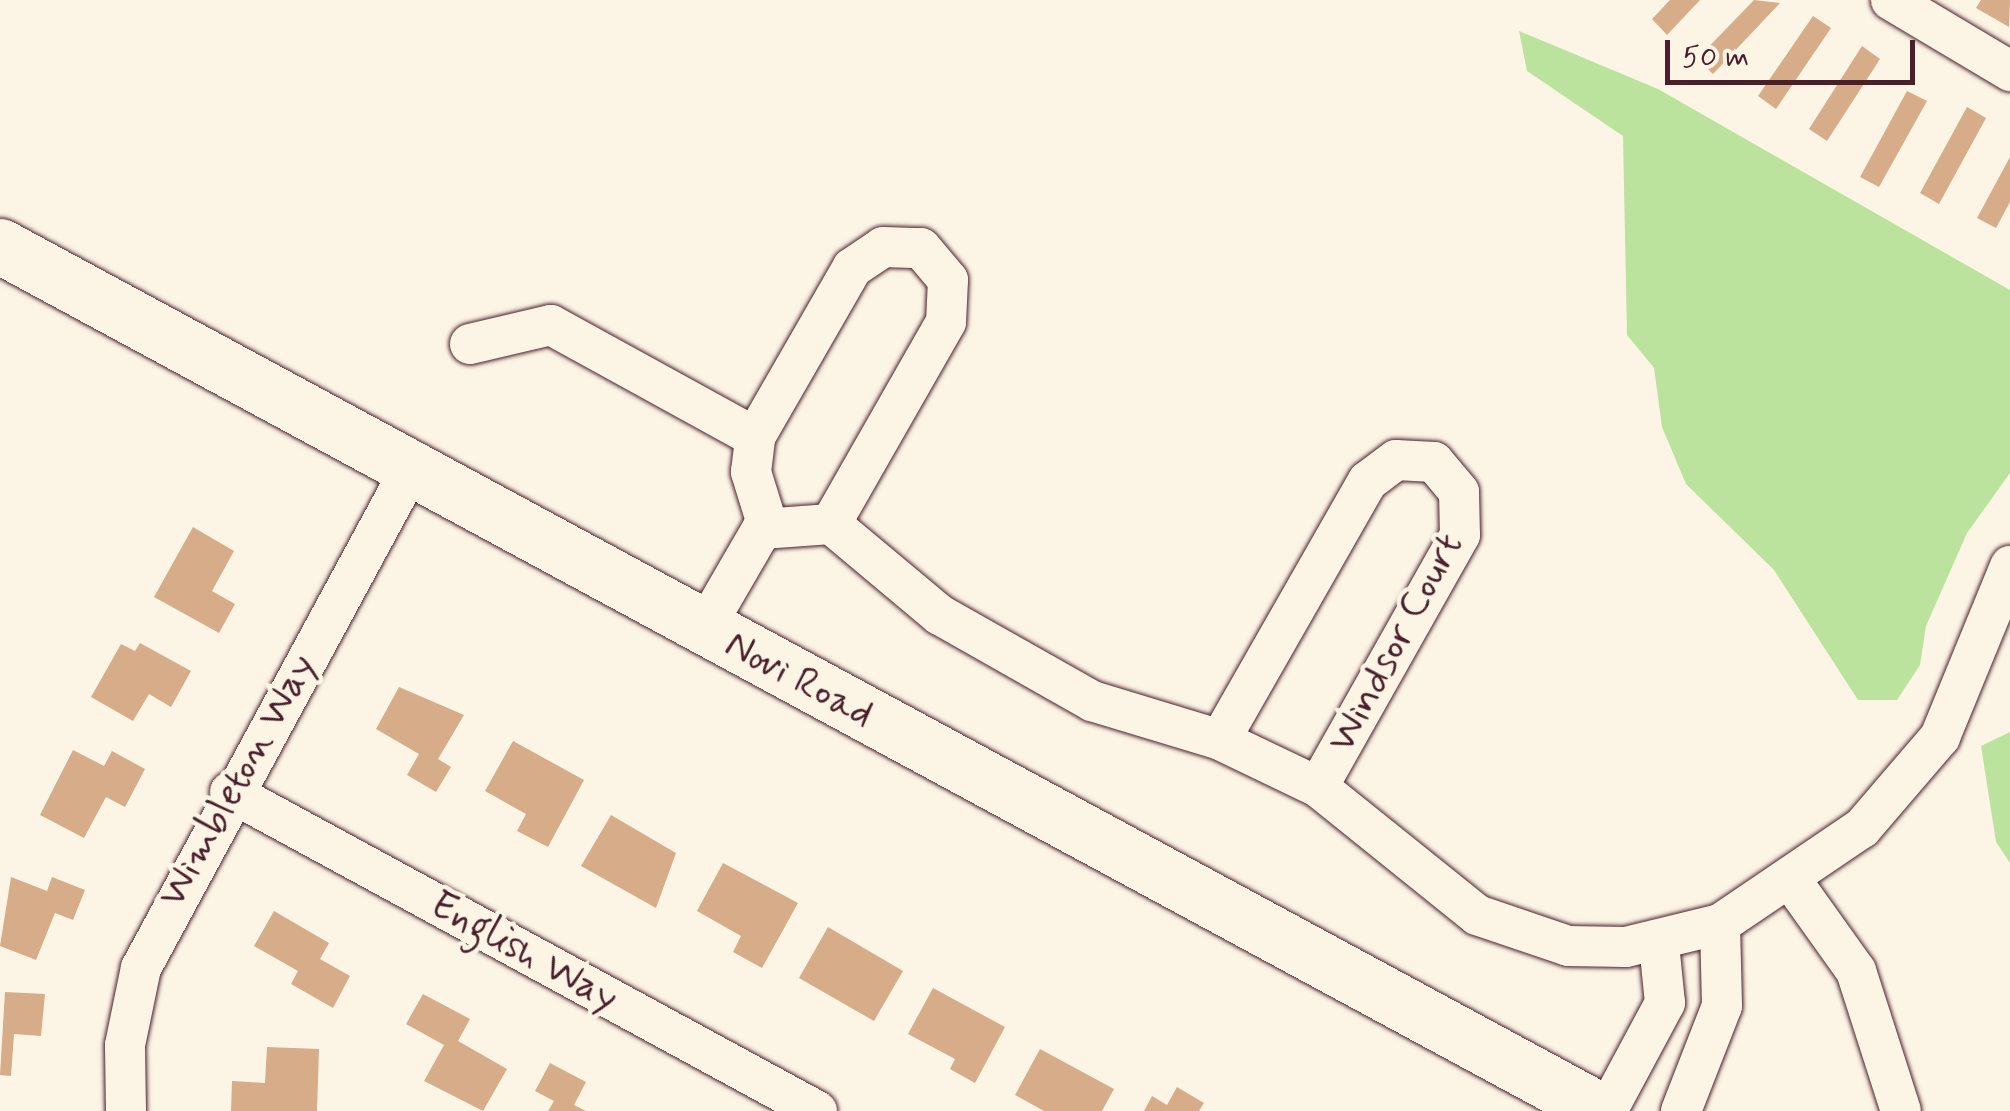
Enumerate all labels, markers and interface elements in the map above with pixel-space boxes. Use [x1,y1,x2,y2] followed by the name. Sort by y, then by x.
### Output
[1670,20,1920,82] scale bar
[1682,38,1749,77] text: 50 m
[1317,523,1475,763] street label: Windsor Court
[718,622,880,738] street label: Novi Road
[149,646,327,916] street label: Wimbleton Way
[422,881,626,1023] street label: English Way

